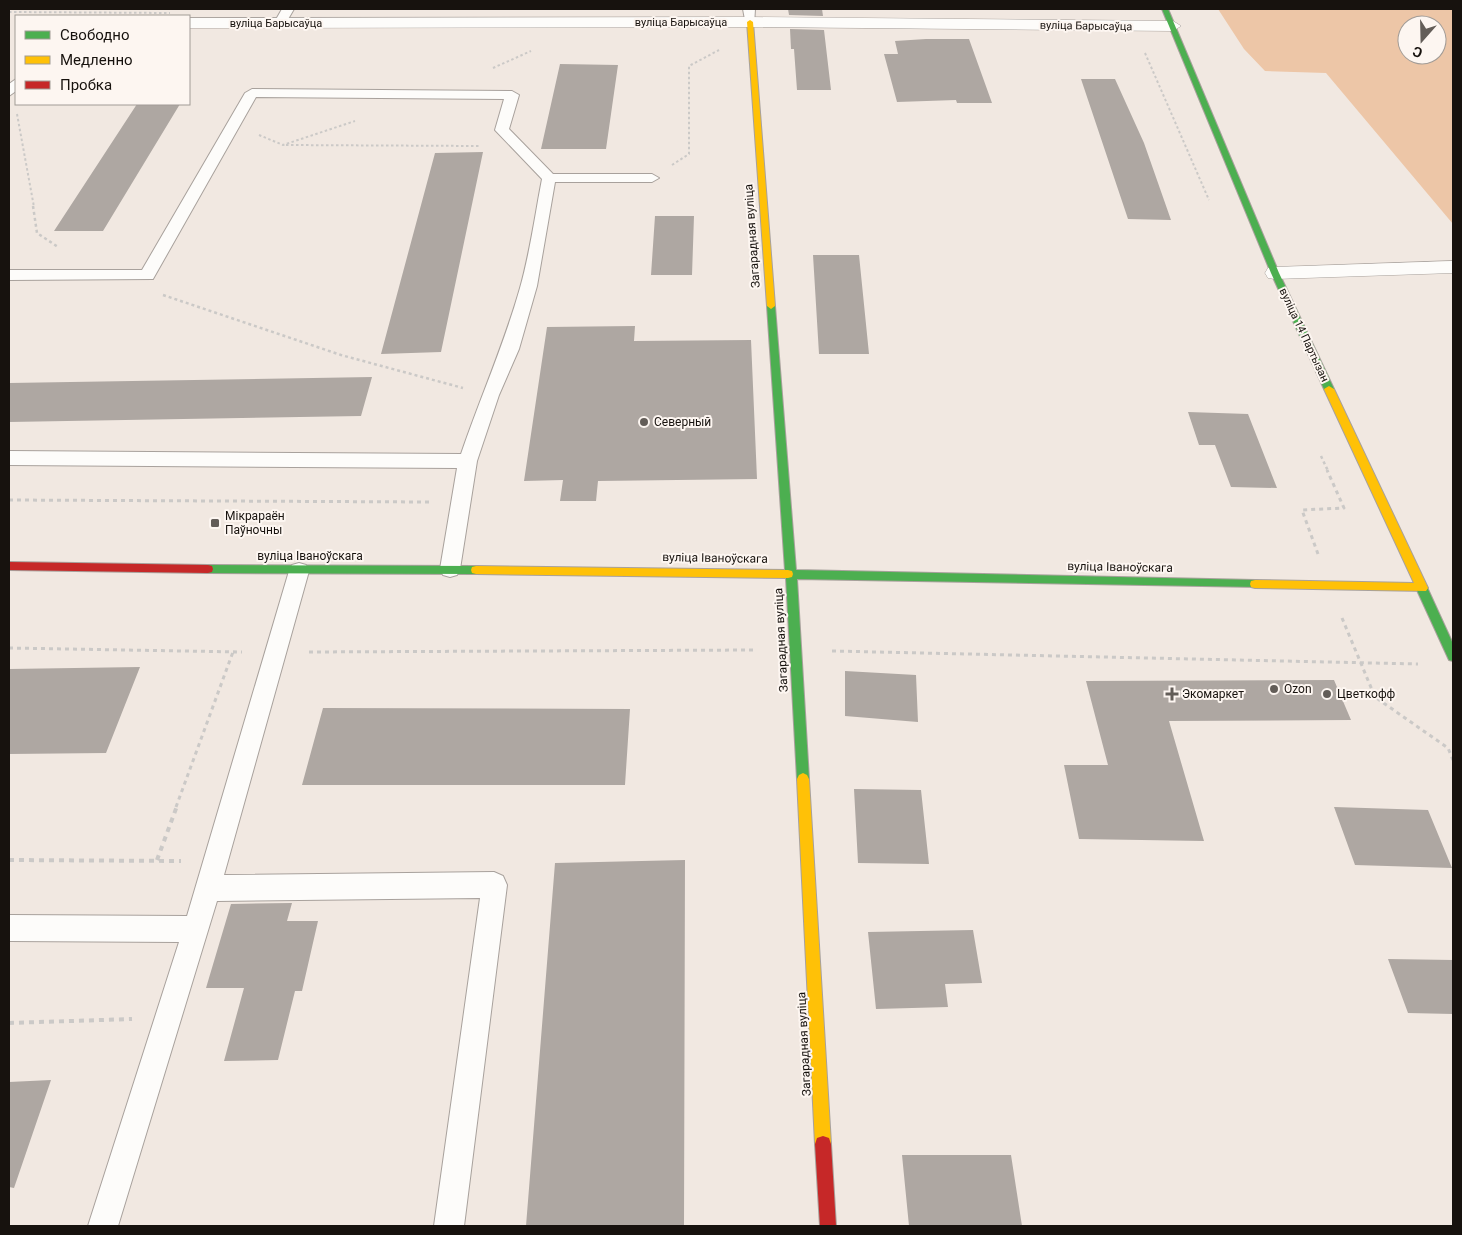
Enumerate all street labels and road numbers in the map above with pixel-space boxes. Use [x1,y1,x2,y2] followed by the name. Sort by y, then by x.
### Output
[635,16,727,29] street label: вуліца Барысаўца
[230,17,322,30] street label: вуліца Барысаўца
[1040,19,1132,33] street label: вуліца Барысаўца
[741,183,763,289] street label: Загарадная вуліца
[1277,286,1331,384] street label: вуліца 14 Партызан
[257,549,363,563] street label: вуліца Іваноўскага
[662,550,768,566] street label: вуліца Іваноўскага
[1067,559,1173,575] street label: вуліца Іваноўскага
[771,587,791,693] street label: Загарадная вуліца
[794,991,814,1097] street label: Загарадная вуліца

